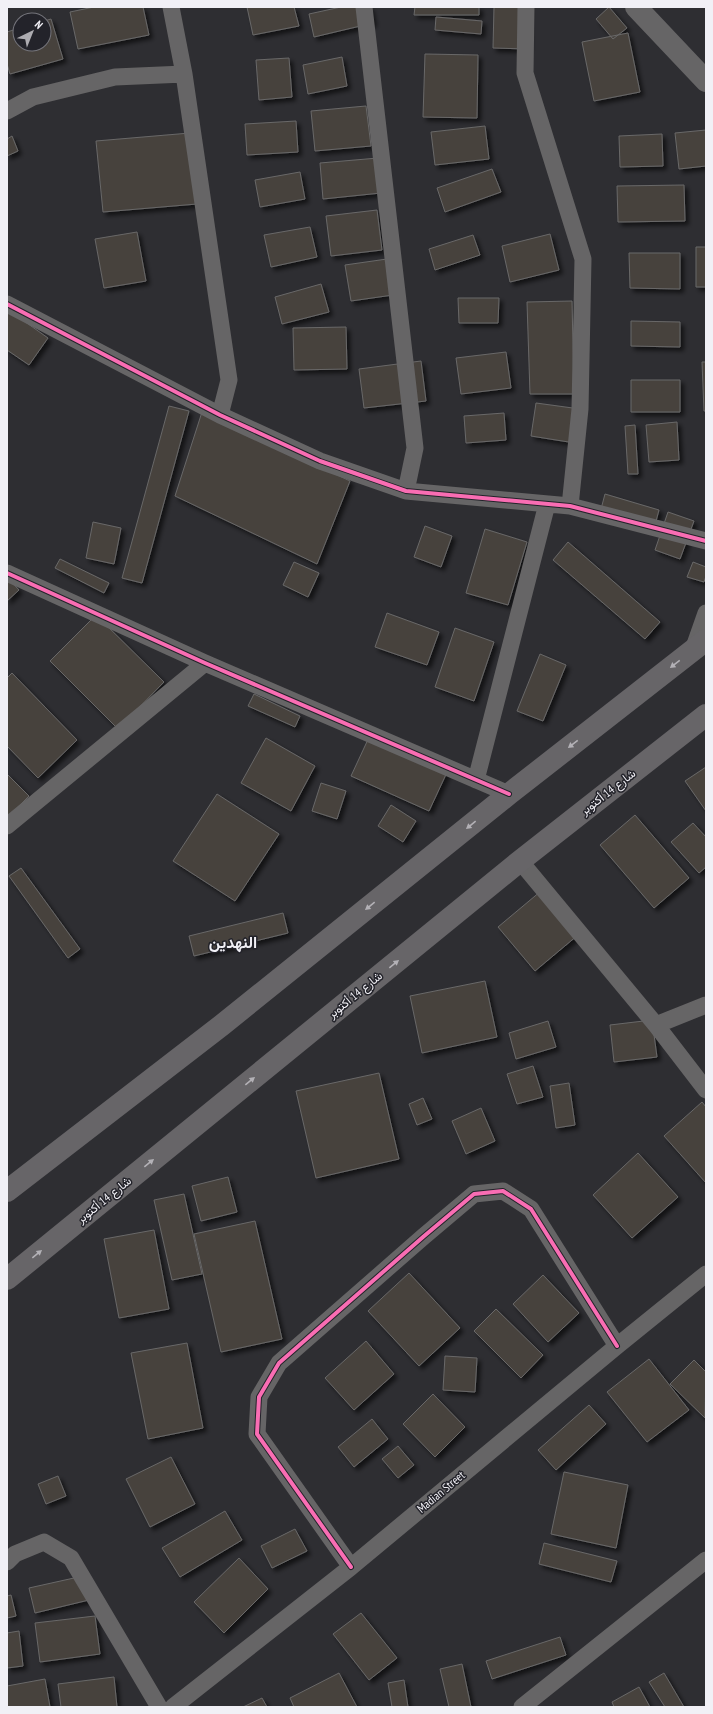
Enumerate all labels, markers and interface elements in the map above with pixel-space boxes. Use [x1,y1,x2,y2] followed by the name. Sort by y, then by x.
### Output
[12,12,52,52] north arrow
[32,18,46,32] text: N
[670,660,681,668] one-way arrow
[568,740,579,749] one-way arrow
[576,765,640,820] street label: شارع 14 أكتوبر
[466,821,477,829] one-way arrow
[364,902,375,911] one-way arrow
[209,932,257,953] district label: النهدين
[389,959,399,968] one-way arrow
[324,968,386,1023] street label: شارع 14 أكتوبر
[244,1077,255,1085] one-way arrow
[144,1159,154,1167] one-way arrow
[73,1173,135,1228] street label: شارع 14 أكتوبر
[32,1249,43,1258] one-way arrow
[414,1467,468,1516] street label: Madian Street

